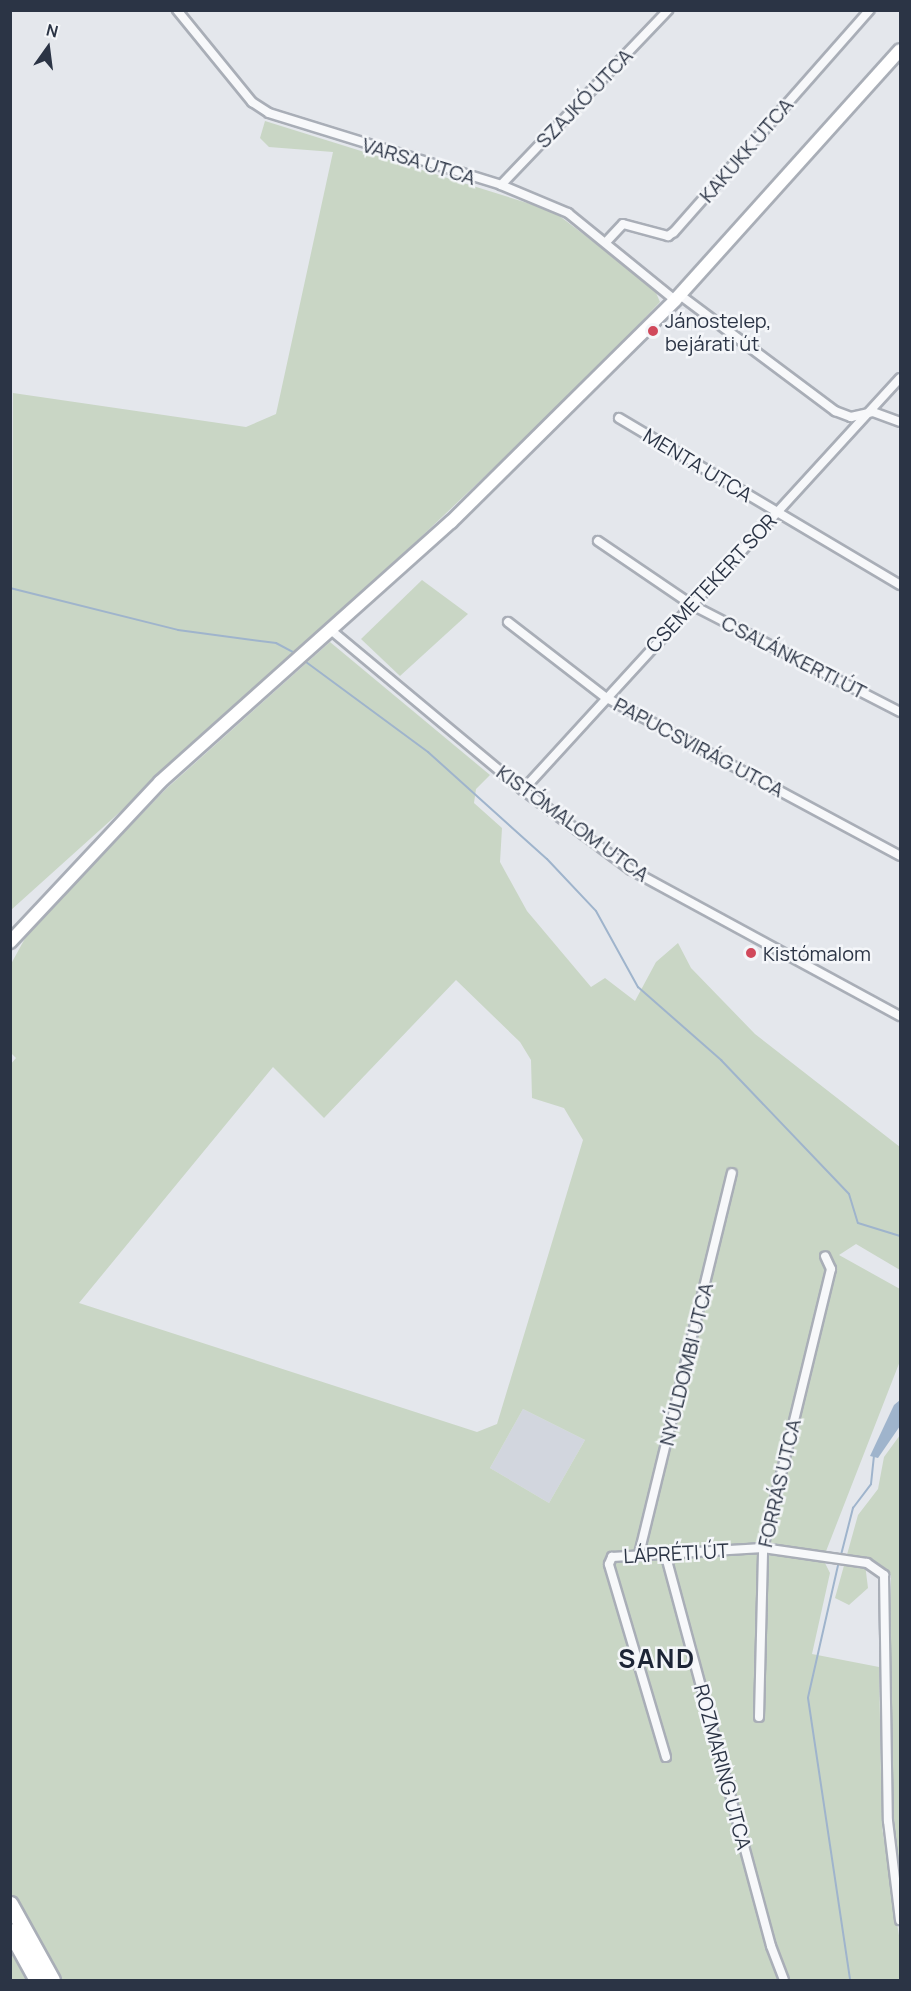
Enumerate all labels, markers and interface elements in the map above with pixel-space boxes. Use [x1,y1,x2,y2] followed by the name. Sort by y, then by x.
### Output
[18,18,78,78] north arrow
[44,18,61,43] text: N
[531,43,637,153] street label: SZAJKÓ UTCA
[694,93,798,207] street label: KAKUKK UTCA
[359,132,479,190] street label: VARSA UTCA
[665,308,772,355] place label: Jánostelep, bejárati út
[646,324,660,338] marker: Jánostelep, bejárati út
[639,423,757,507] street label: MENTA UTCA
[640,508,782,658] street label: CSEMETEKERT SOR
[718,610,870,704] street label: CSALÁNKERTI ÚT
[610,692,788,802] street label: PAPUCSVIRÁG UTCA
[492,760,654,886] street label: KISTÓMALOM UTCA
[763,941,871,965] place label: Kistómalom
[744,946,758,960] marker: Kistómalom
[654,1280,718,1448] street label: NYÚLDOMBI UTCA
[753,1417,805,1549] street label: FORRÁS UTCA
[623,1538,729,1568] street label: LÁPRÉTI ÚT
[618,1643,696,1675] district label: SAND
[689,1682,757,1852] street label: ROZMARING UTCA

